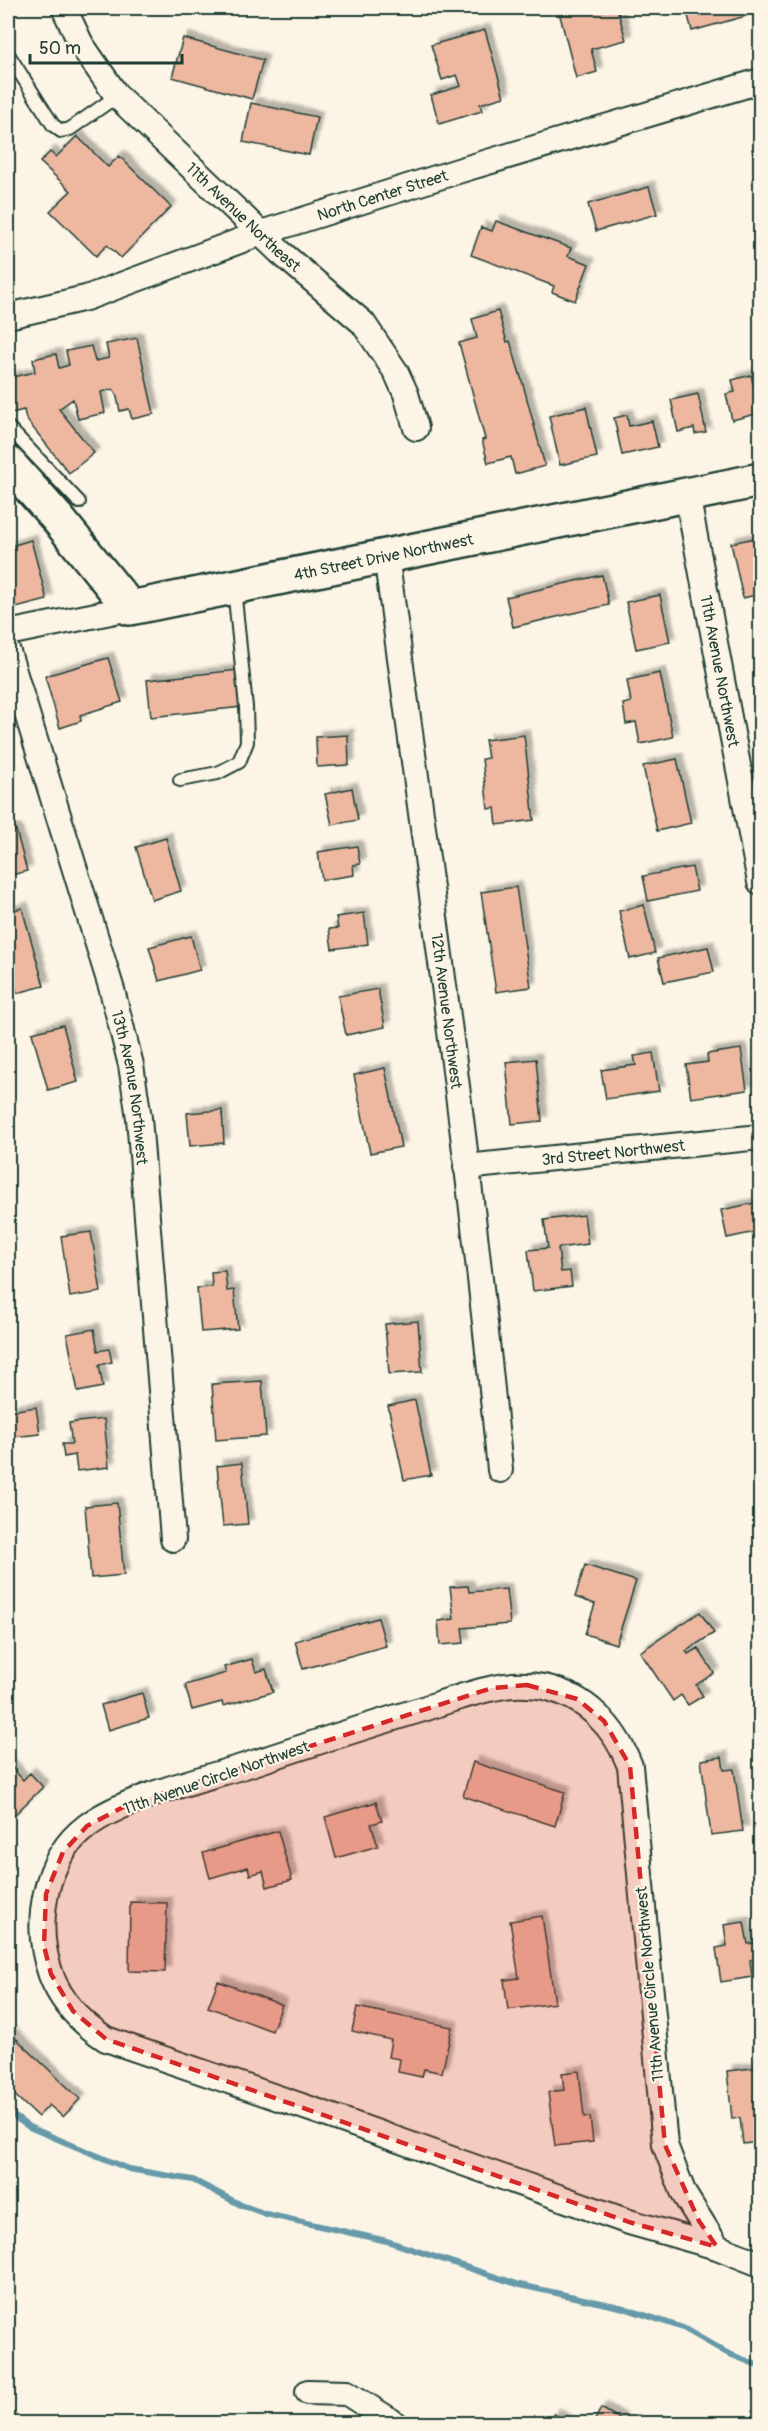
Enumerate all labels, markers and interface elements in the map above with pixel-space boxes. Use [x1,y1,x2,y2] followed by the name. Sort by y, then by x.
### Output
[30,27,182,65] scale bar
[39,37,81,60] text: 50 m
[181,158,305,277] street label: 11th Avenue Northeast
[315,166,451,226] street label: North Center Street
[292,529,476,586] street label: 4th Street Drive Northwest
[695,593,743,749] street label: 11th Avenue Northwest
[426,932,466,1091] street label: 12th Avenue Northwest
[106,1008,152,1166] street label: 13th Avenue Northwest
[541,1136,687,1170] street label: 3rd Street Northwest
[121,1736,313,1819] street label: 11th Avenue Circle Northwest
[631,1885,668,2082] street label: 11th Avenue Circle Northwest

